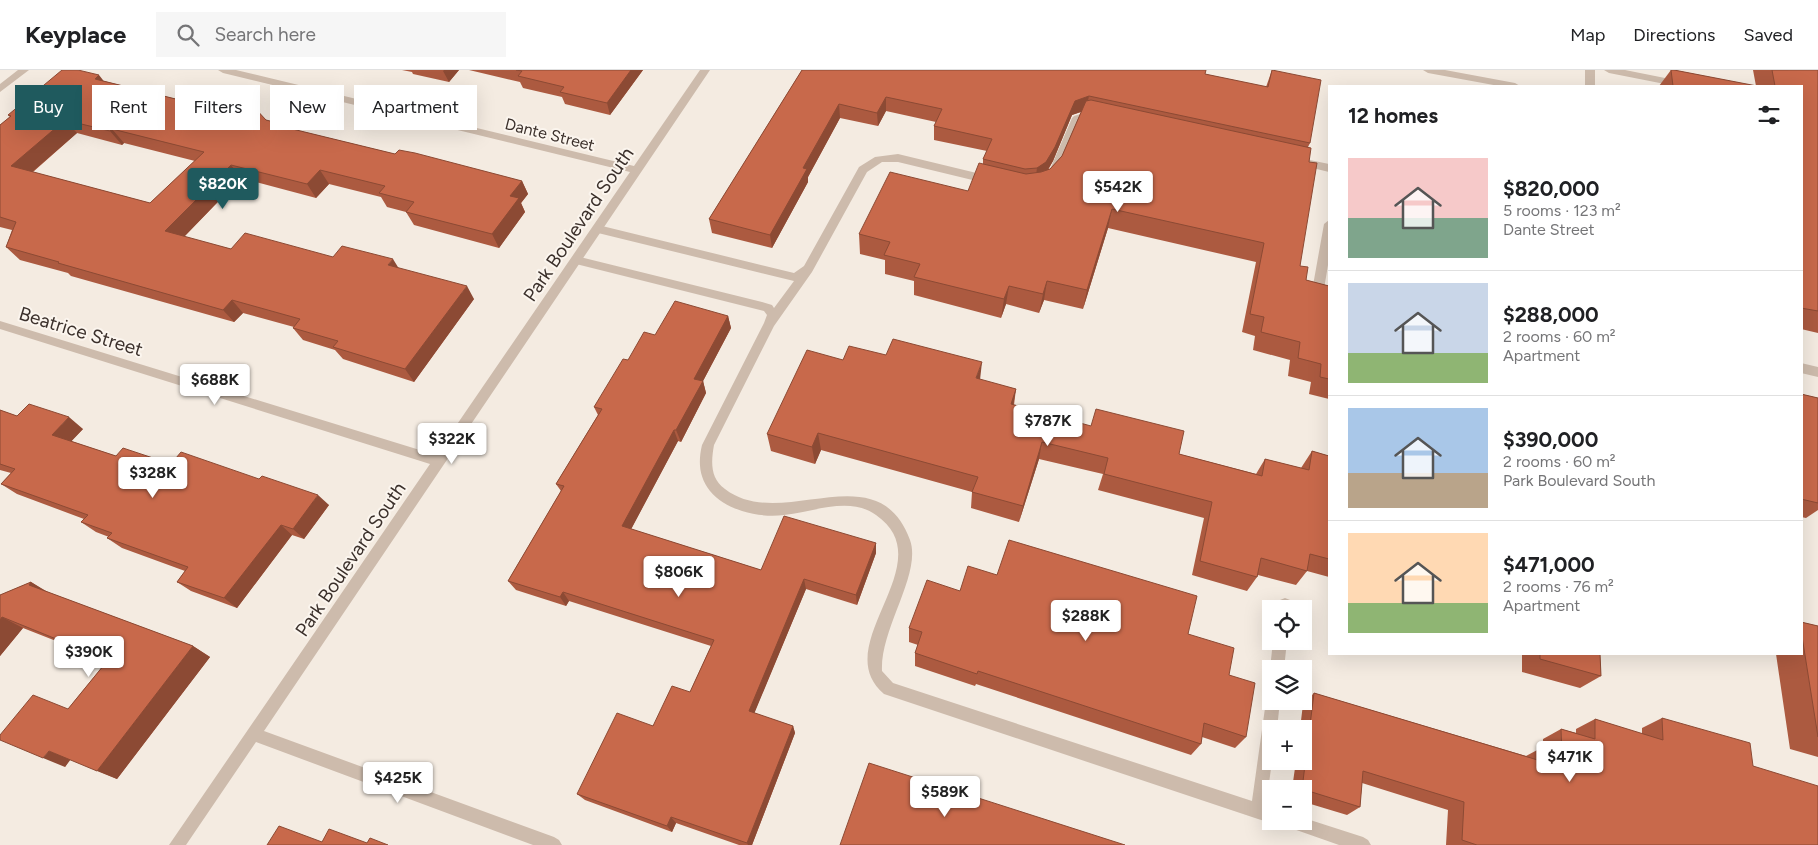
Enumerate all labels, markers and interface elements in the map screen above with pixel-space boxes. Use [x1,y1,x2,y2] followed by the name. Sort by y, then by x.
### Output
[156,12,506,57] search box
[25,20,126,49] text: Keyplace
[174,21,202,49] icon: search
[214,23,316,46] text: Search here
[1570,24,1605,46] text: Map
[1633,24,1715,46] text: Directions
[1743,24,1793,46] text: Saved
[15,85,82,130] chip: Buy
[92,85,165,130] chip: Rent
[175,85,260,130] chip: Filters
[270,85,344,130] chip: New
[354,85,477,130] chip: Apartment
[1755,101,1783,129] icon: filters
[1348,103,1438,128] text: 12 homes
[503,114,597,155] street label: Dante Street
[518,143,639,306] street label: Park Boulevard South
[188,168,258,210] pin: $820K
[1083,170,1153,213] pin: $542K
[199,174,247,193] text: $820K
[1503,176,1599,201] text: $820,000
[1094,177,1142,196] text: $542K
[1388,178,1448,238] icon: home
[1503,201,1621,220] text: 5 rooms · 123 m²
[1503,220,1595,239] text: Dante Street
[16,302,146,361] street label: Beatrice Street
[1503,302,1599,327] text: $288,000
[1388,303,1448,363] icon: home
[1503,327,1616,346] text: 2 rooms · 60 m²
[1503,346,1580,365] text: Apartment
[180,364,250,406] pin: $688K
[191,370,239,389] text: $688K
[1013,404,1083,447] pin: $787K
[1024,411,1072,430] text: $787K
[417,422,487,465] pin: $322K
[1503,427,1598,452] text: $390,000
[1388,428,1448,488] icon: home
[429,429,475,448] text: $322K
[1503,452,1616,471] text: 2 rooms · 60 m²
[118,456,188,499] pin: $328K
[129,463,177,482] text: $328K
[1503,471,1655,490] text: Park Boulevard South
[290,478,411,641] street label: Park Boulevard South
[1503,552,1595,577] text: $471,000
[1388,553,1448,613] icon: home
[644,556,714,598] pin: $806K
[655,562,703,581] text: $806K
[1503,577,1614,596] text: 2 rooms · 76 m²
[1503,596,1580,615] text: Apartment
[1051,600,1121,642] pin: $288K
[1262,600,1312,830] map controls
[1262,600,1312,650] button: locate
[1062,606,1110,625] text: $288K
[54,636,124,678] pin: $390K
[65,642,113,661] text: $390K
[1262,660,1312,710] button: layers
[1262,720,1312,770] button: +
[1535,740,1605,783] pin: $471K
[1547,747,1593,766] text: $471K
[363,762,433,804] pin: $425K
[374,768,422,787] text: $425K
[910,776,980,818] pin: $589K
[1262,780,1312,830] button: −
[921,782,969,801] text: $589K

